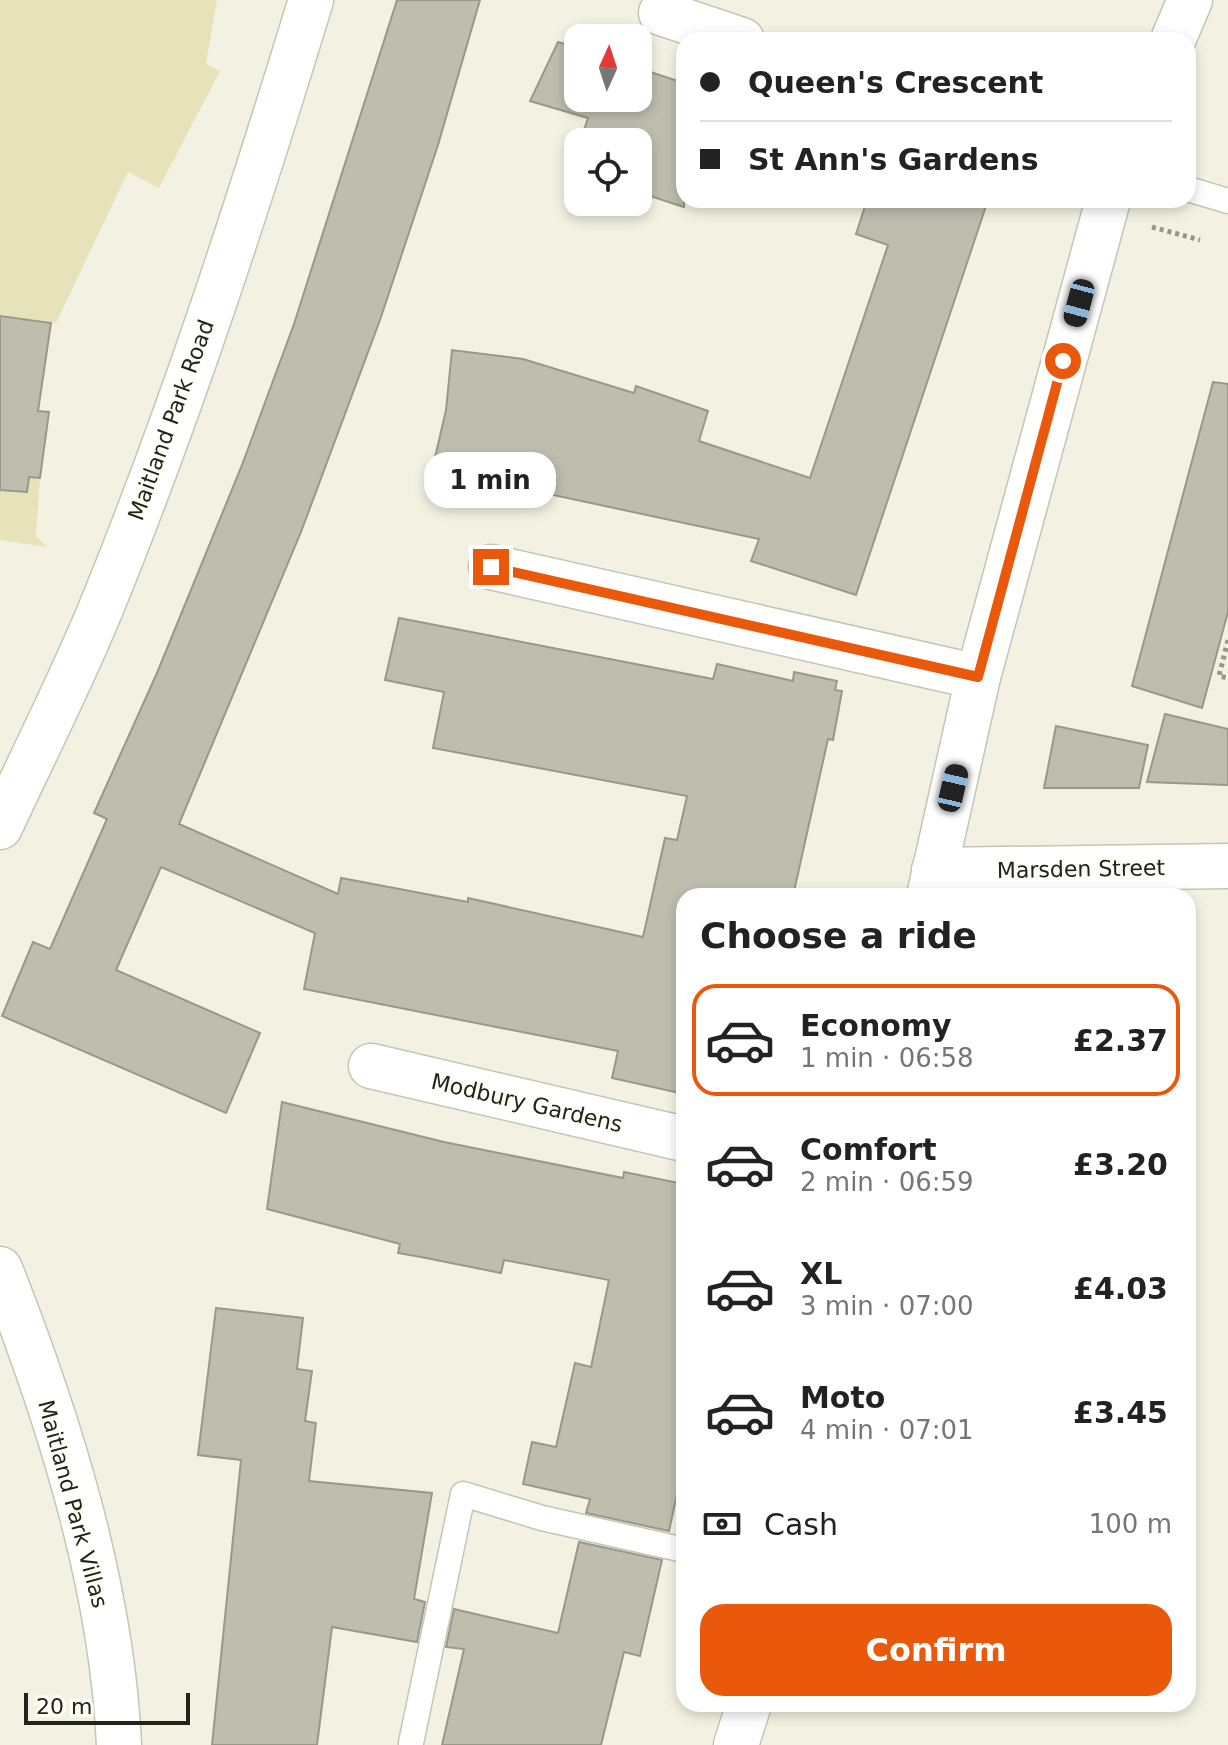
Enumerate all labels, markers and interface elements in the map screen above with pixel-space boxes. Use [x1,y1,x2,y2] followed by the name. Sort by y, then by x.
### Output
[564,24,652,112] north arrow
[564,24,652,216] map controls
[748,65,1043,100] text: Queen's Crescent
[564,128,652,216] button: locate
[748,142,1039,177] text: St Ann's Gardens
[1061,277,1097,329] car
[123,316,219,524] street label: Maitland Park Road
[1045,343,1081,379] route start
[425,451,557,507] callout: 1 min
[449,465,531,495] text: 1 min
[473,549,509,585] route end
[936,762,970,814] car
[997,855,1166,883] street label: Marsden Street
[700,915,977,956] text: Choose a ride
[704,1004,776,1076] icon: car
[800,1008,952,1043] text: Economy
[1073,1023,1168,1058] text: £2.37
[800,1043,974,1073] text: 1 min · 06:58
[429,1069,625,1137] street label: Modbury Gardens
[704,1128,776,1200] icon: car
[800,1132,937,1167] text: Comfort
[1073,1147,1168,1182] text: £3.20
[800,1167,974,1197] text: 2 min · 06:59
[704,1252,776,1324] icon: car
[800,1256,842,1291] text: XL
[1073,1271,1168,1306] text: £4.03
[800,1291,974,1321] text: 3 min · 07:00
[704,1376,776,1448] icon: car
[800,1380,885,1415] text: Moto
[1073,1395,1168,1430] text: £3.45
[33,1397,113,1611] street label: Maitland Park Villas
[800,1415,974,1445] text: 4 min · 07:01
[700,1502,744,1546] icon: cash
[764,1507,838,1542] text: Cash
[1089,1509,1172,1539] text: 100 m
[700,1604,1172,1696] button: Confirm
[24,1689,190,1725] scale bar
[36,1694,92,1719] text: 20 m

